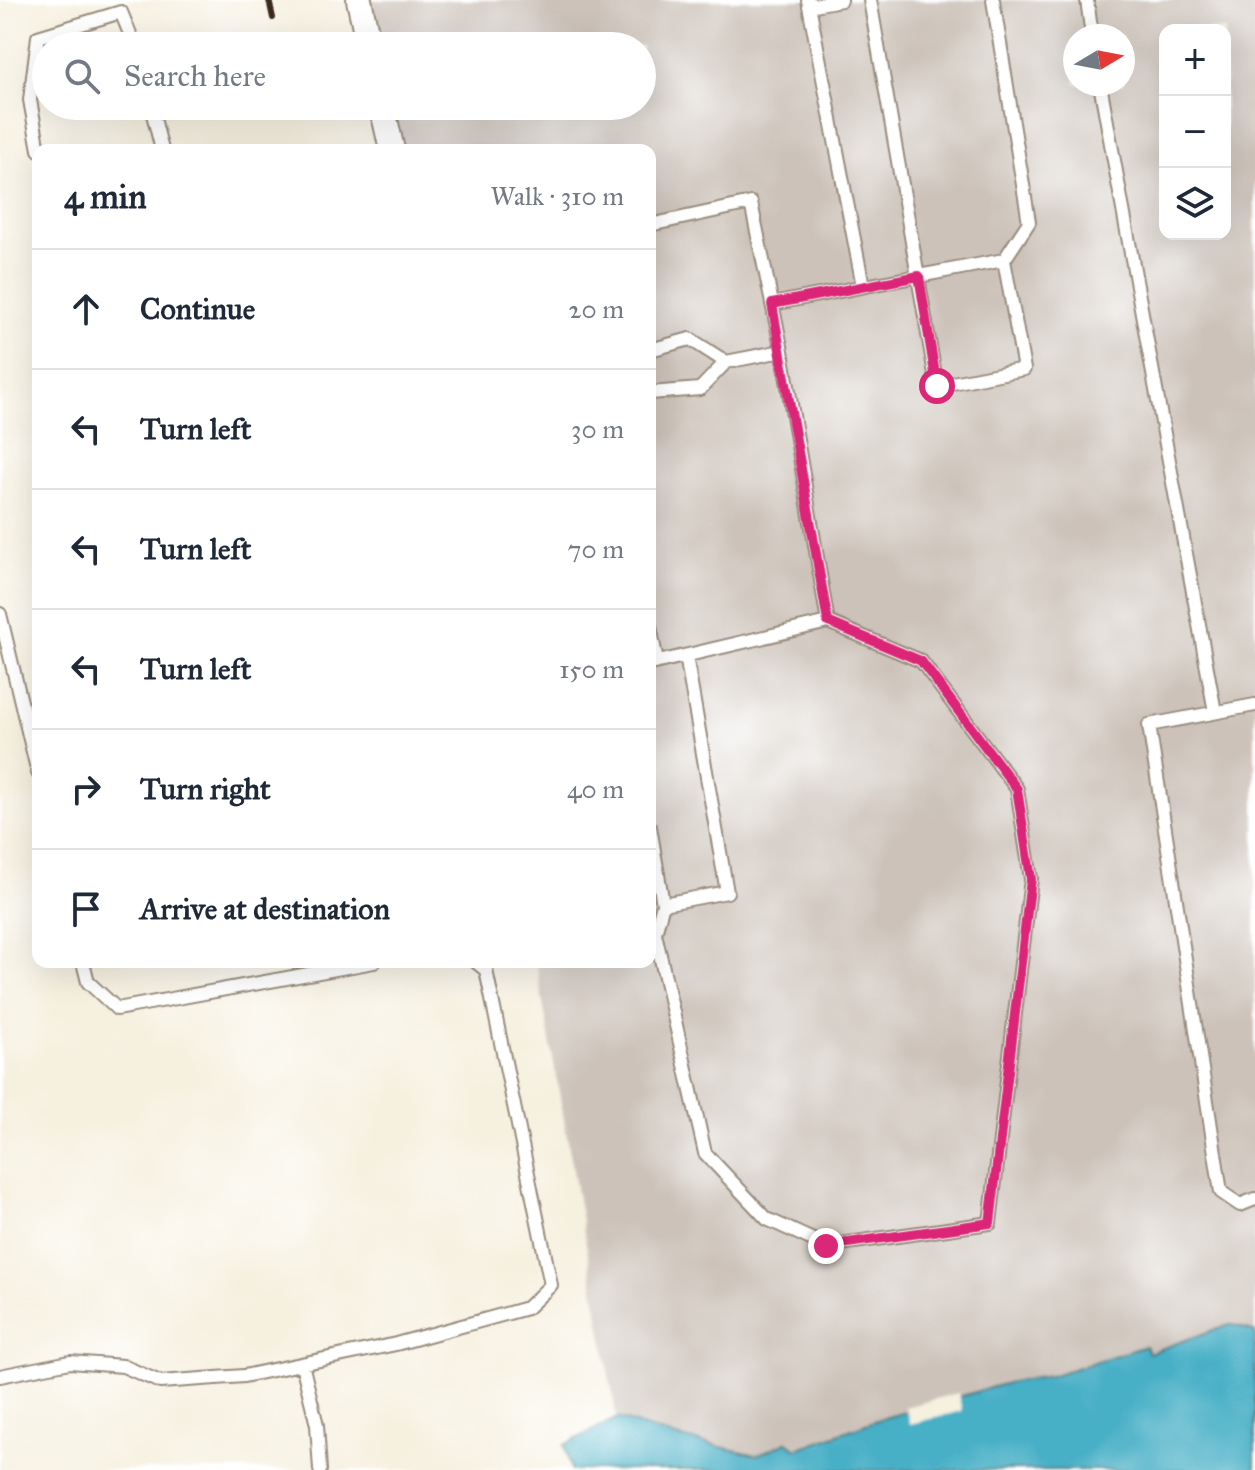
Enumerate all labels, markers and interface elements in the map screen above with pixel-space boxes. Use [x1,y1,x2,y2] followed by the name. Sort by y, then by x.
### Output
[1063,24,1135,96] north arrow
[1159,24,1231,240] map controls
[1159,24,1231,96] button: +
[32,32,656,120] search box
[60,54,104,98] icon: search
[124,58,266,94] text: Search here
[1159,96,1231,168] button: −
[1159,168,1231,240] button: layers
[64,176,147,217] text: 4 min
[490,180,624,212] text: Walk · 310 m
[64,287,108,331] icon: ahead
[140,291,255,327] text: Continue
[569,293,624,325] text: 20 m
[919,368,955,404] route start
[64,407,108,451] icon: left
[140,411,251,447] text: Turn left
[571,413,624,445] text: 30 m
[64,527,108,571] icon: left
[140,531,251,567] text: Turn left
[568,533,624,565] text: 70 m
[64,647,108,691] icon: left
[140,651,251,687] text: Turn left
[559,653,624,685] text: 150 m
[64,767,108,811] icon: right
[140,771,271,807] text: Turn right
[567,773,624,805] text: 40 m
[64,887,108,931] icon: arrive
[140,891,390,927] text: Arrive at destination
[808,1228,844,1264] route end

